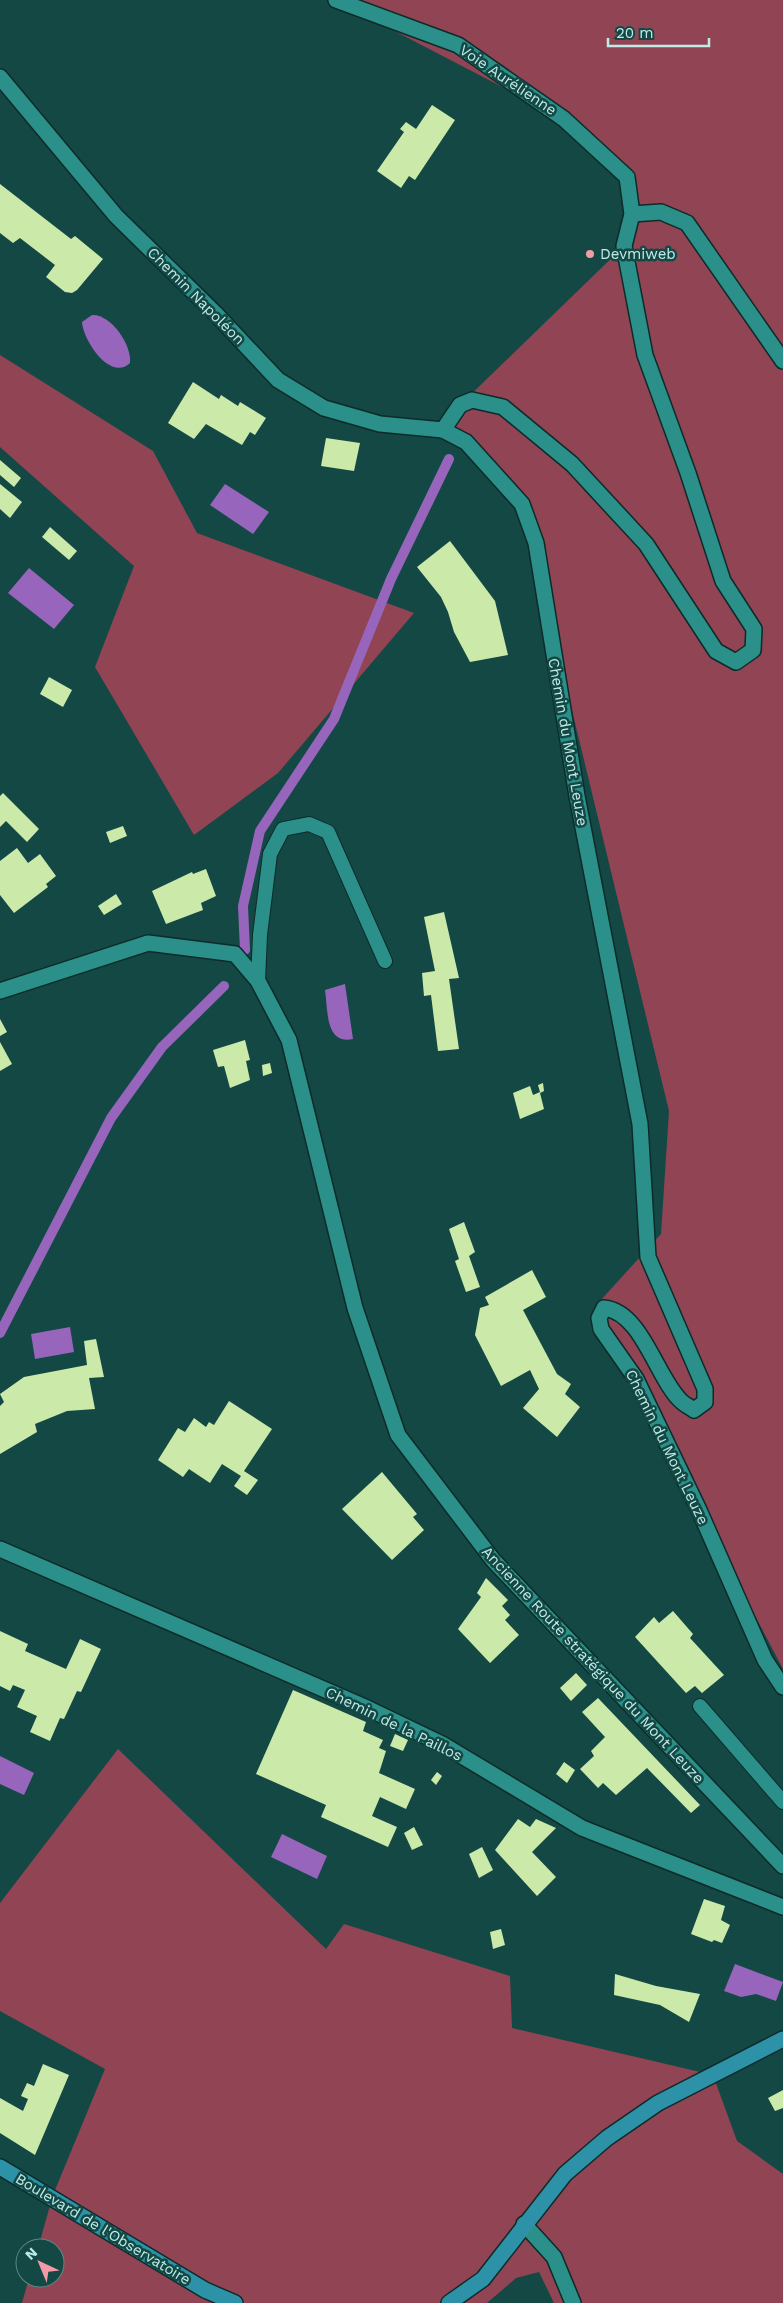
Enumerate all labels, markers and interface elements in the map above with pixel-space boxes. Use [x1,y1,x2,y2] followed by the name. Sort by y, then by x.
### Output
[608,15,709,47] scale bar
[616,24,654,42] text: 20 m
[456,41,560,119] street label: Voie Aurélienne
[144,244,248,348] street label: Chemin Napoléon
[600,245,676,263] place label: Devmiweb
[584,248,596,260] marker: Devmiweb
[544,657,592,827] street label: Chemin du Mont Leuze
[622,1367,712,1527] street label: Chemin du Mont Leuze
[478,1543,708,1787] street label: Ancienne Route stratégique du Mont Leuze
[323,1683,465,1765] street label: Chemin de la Paillos
[12,2169,194,2289] street label: Boulevard de l'Observatoire
[15,2238,65,2288] north arrow
[22,2244,40,2263] text: N

